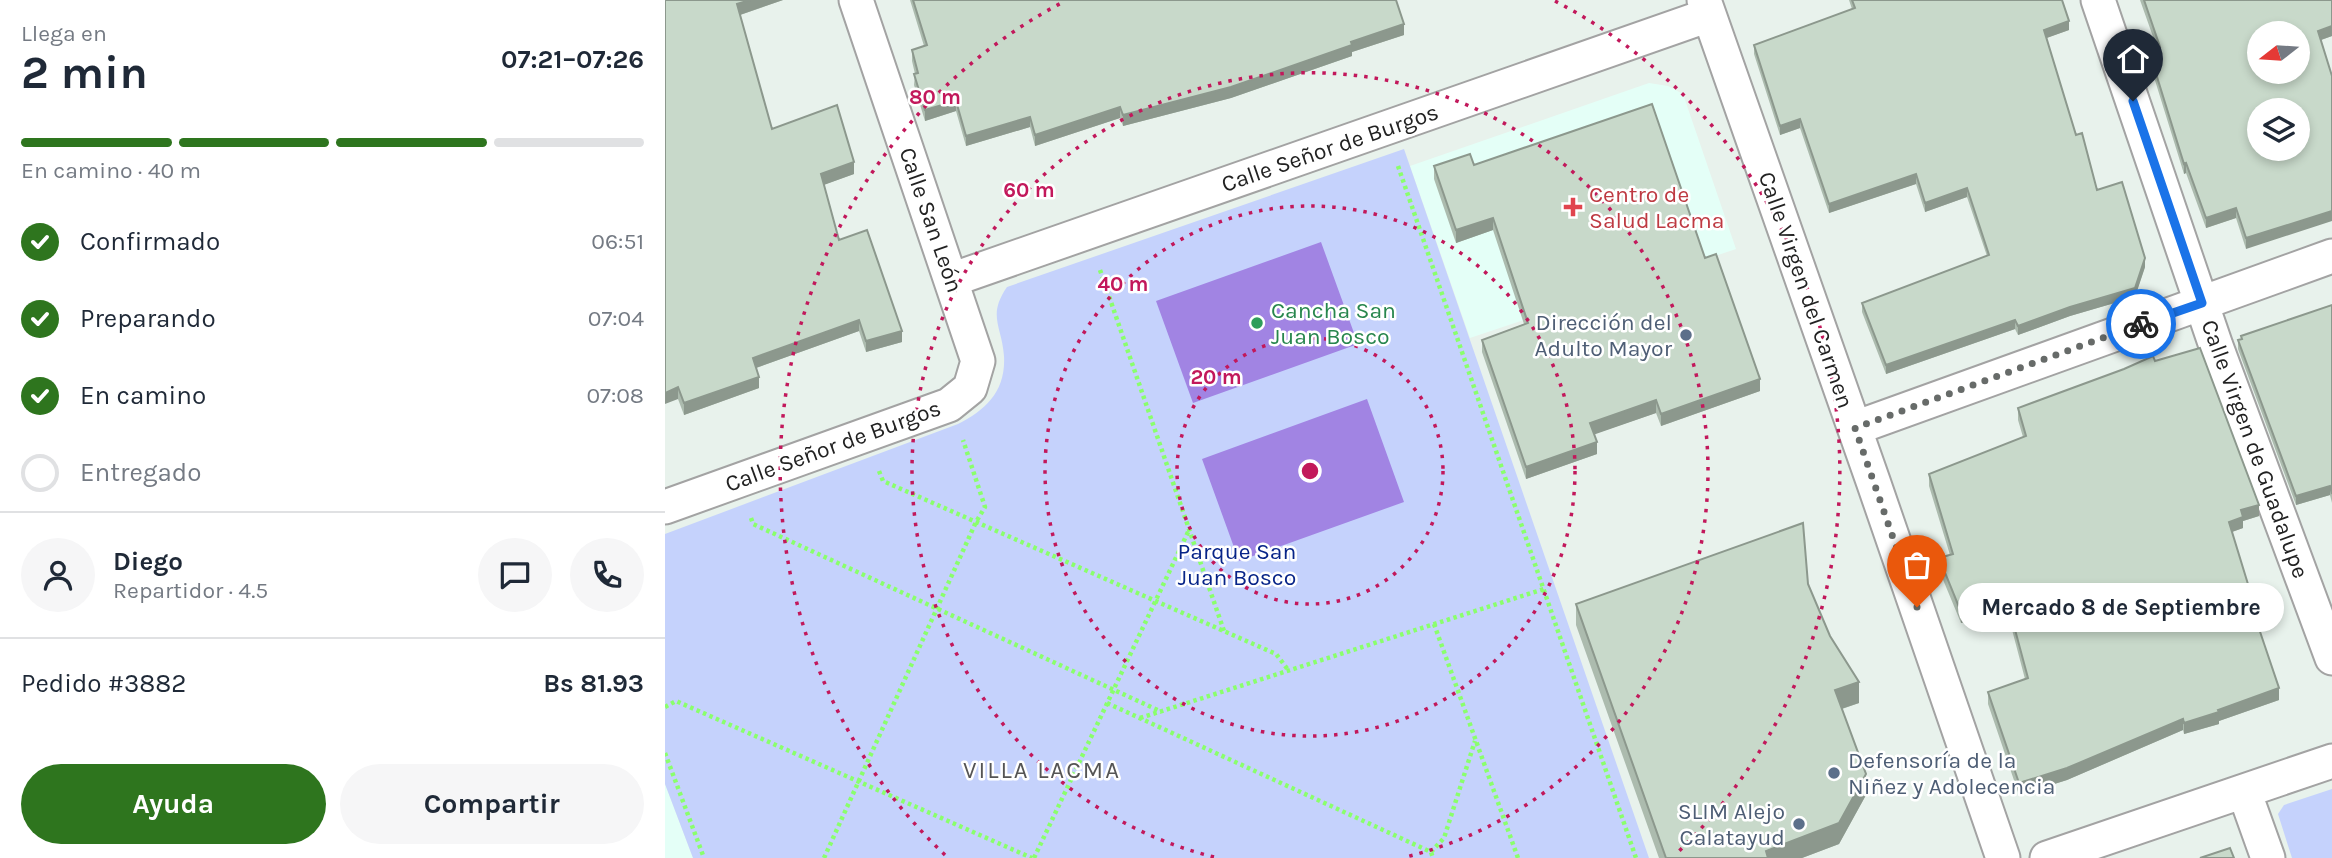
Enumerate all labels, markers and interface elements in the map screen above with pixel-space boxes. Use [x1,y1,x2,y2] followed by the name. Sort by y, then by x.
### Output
[21,20,107,47] text: Llega en
[2247,21,2310,84] north arrow
[2247,21,2310,161] map controls
[2103,29,2163,101] pin
[2114,40,2152,78] icon: home
[501,44,644,75] text: 07:21–07:26
[21,46,148,100] text: 2 min
[909,85,961,109] text: 80 m
[1218,98,1442,198] street label: Calle Señor de Burgos
[2247,98,2310,161] button: layers
[894,144,968,296] street label: Calle San León
[21,157,201,184] text: En camino · 40 m
[1753,168,1859,412] street label: Calle Virgen del Carmen
[1003,178,1055,202] text: 60 m
[1589,181,1724,234] place label: Centro de Salud Lacma
[1563,197,1583,217] marker: Centro de Salud Lacma
[21,223,59,261] icon: check
[80,226,220,257] text: Confirmado
[591,228,644,255] text: 06:51
[1097,272,1149,296] text: 40 m
[2106,289,2176,359] courier
[1271,297,1396,350] place label: Cancha San Juan Bosco
[21,300,59,338] icon: check
[80,303,216,334] text: Preparando
[588,305,644,332] text: 07:04
[2122,305,2160,343] icon: bike
[1534,309,1673,362] place label: Dirección del Adulto Mayor
[1249,315,1265,331] marker: Cancha San Juan Bosco
[2196,316,2314,582] street label: Calle Virgen de Guadalupe
[1678,327,1694,343] marker: Dirección del Adulto Mayor
[1190,365,1242,389] text: 20 m
[21,377,59,415] icon: check
[80,380,206,411] text: En camino
[586,382,644,409] text: 07:08
[721,394,945,498] street label: Calle Señor de Burgos
[80,457,201,488] text: Entregado
[1298,459,1322,483] centre of rings
[1887,535,1947,607] pin
[21,538,95,612] button: person
[478,538,552,612] button: chat
[570,538,644,612] button: phone
[1178,538,1296,591] park label: Parque San Juan Bosco
[113,546,183,577] text: Diego
[1898,546,1936,584] icon: bag
[113,577,268,604] text: Repartidor · 4.5
[1959,582,2285,632] callout: Mercado 8 de Septiembre
[1981,594,2261,621] text: Mercado 8 de Septiembre
[21,668,186,699] text: Pedido #3882
[543,668,644,699] text: Bs 81.93
[1848,747,2055,800] place label: Defensoría de la Niñez y Adolecencia
[963,756,1121,784] district label: VILLA LACMA
[21,764,326,844] button: Ayuda
[340,764,644,844] button: Compartir
[1826,765,1842,781] marker: Defensoría de la Niñez y Adolecencia
[1678,798,1785,851] place label: SLIM Alejo Calatayud
[1791,816,1807,832] marker: SLIM Alejo Calatayud

